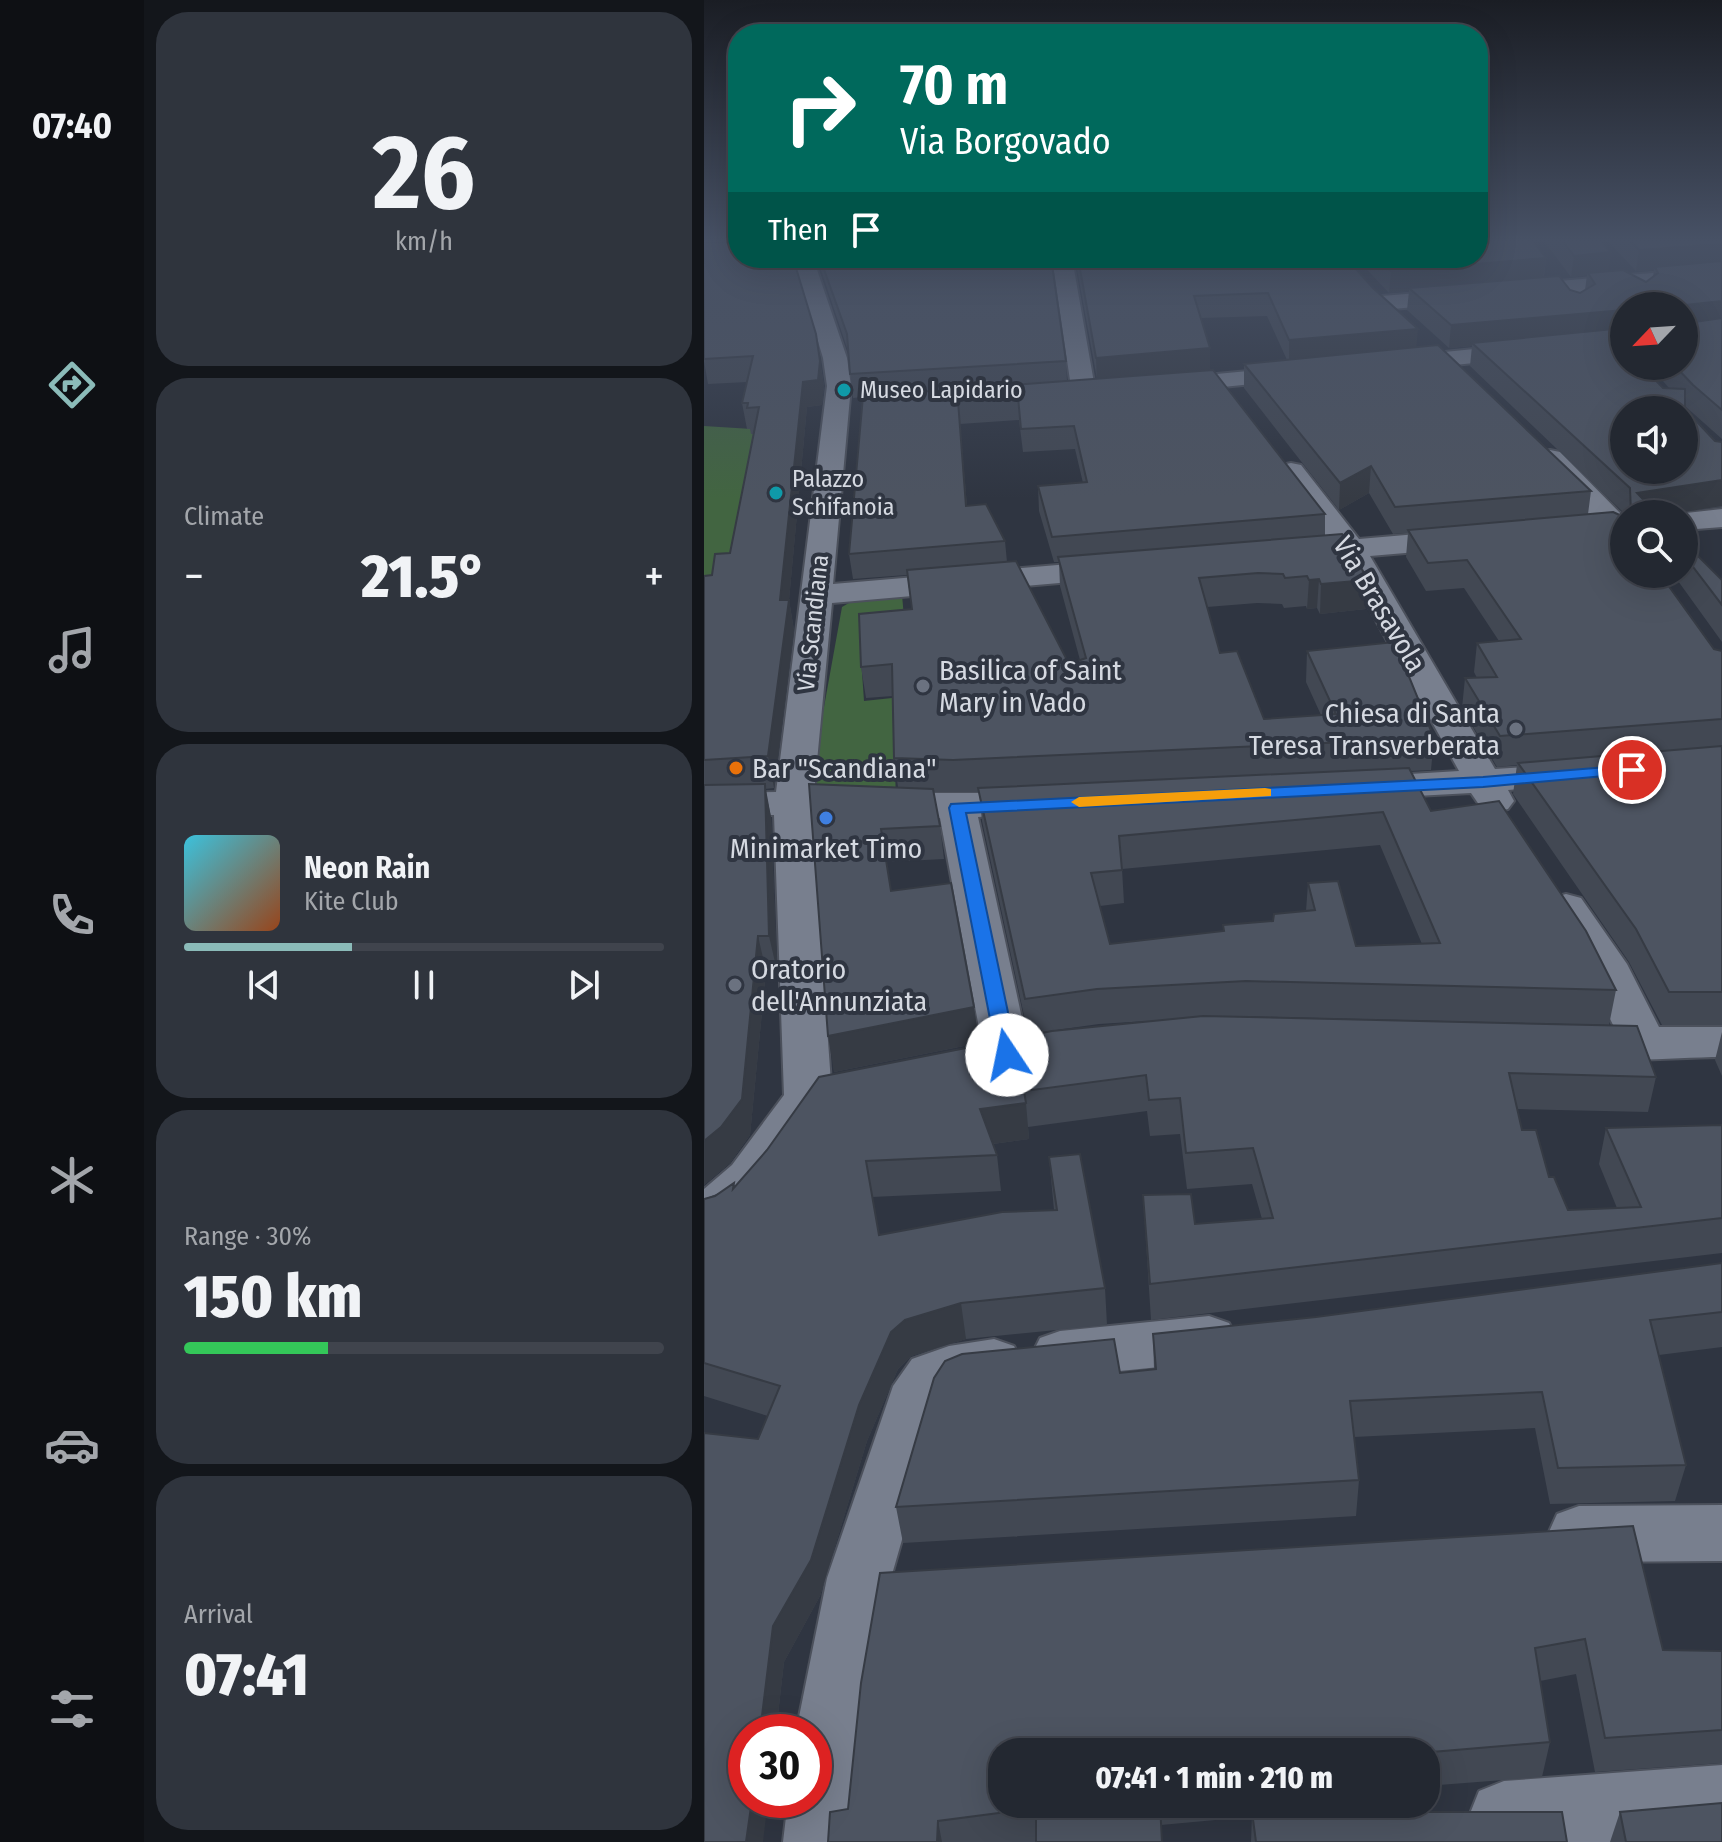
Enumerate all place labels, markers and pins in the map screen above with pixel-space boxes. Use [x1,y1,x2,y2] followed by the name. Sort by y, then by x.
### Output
[860,376,1023,404] place label: Museo Lapidario
[835,381,853,399] marker: Museo Lapidario
[792,465,895,521] place label: Palazzo Schifanoia
[767,484,785,502] marker: Palazzo Schifanoia
[939,654,1123,719] place label: Basilica of Saint Mary in Vado
[914,677,932,695] marker: Basilica of Saint Mary in Vado
[1249,697,1500,762] place label: Chiesa di Santa Teresa Transverberata
[1507,720,1525,738] marker: Chiesa di Santa Teresa Transverberata
[1598,736,1666,804] pin
[752,752,937,785] place label: Bar "Scandiana"
[727,759,745,777] marker: Bar "Scandiana"
[817,809,835,827] marker: Minimarket Timo
[730,832,922,865] place label: Minimarket Timo
[751,953,927,1018] place label: Oratorio dell'Annunziata
[726,976,744,994] marker: Oratorio dell'Annunziata

